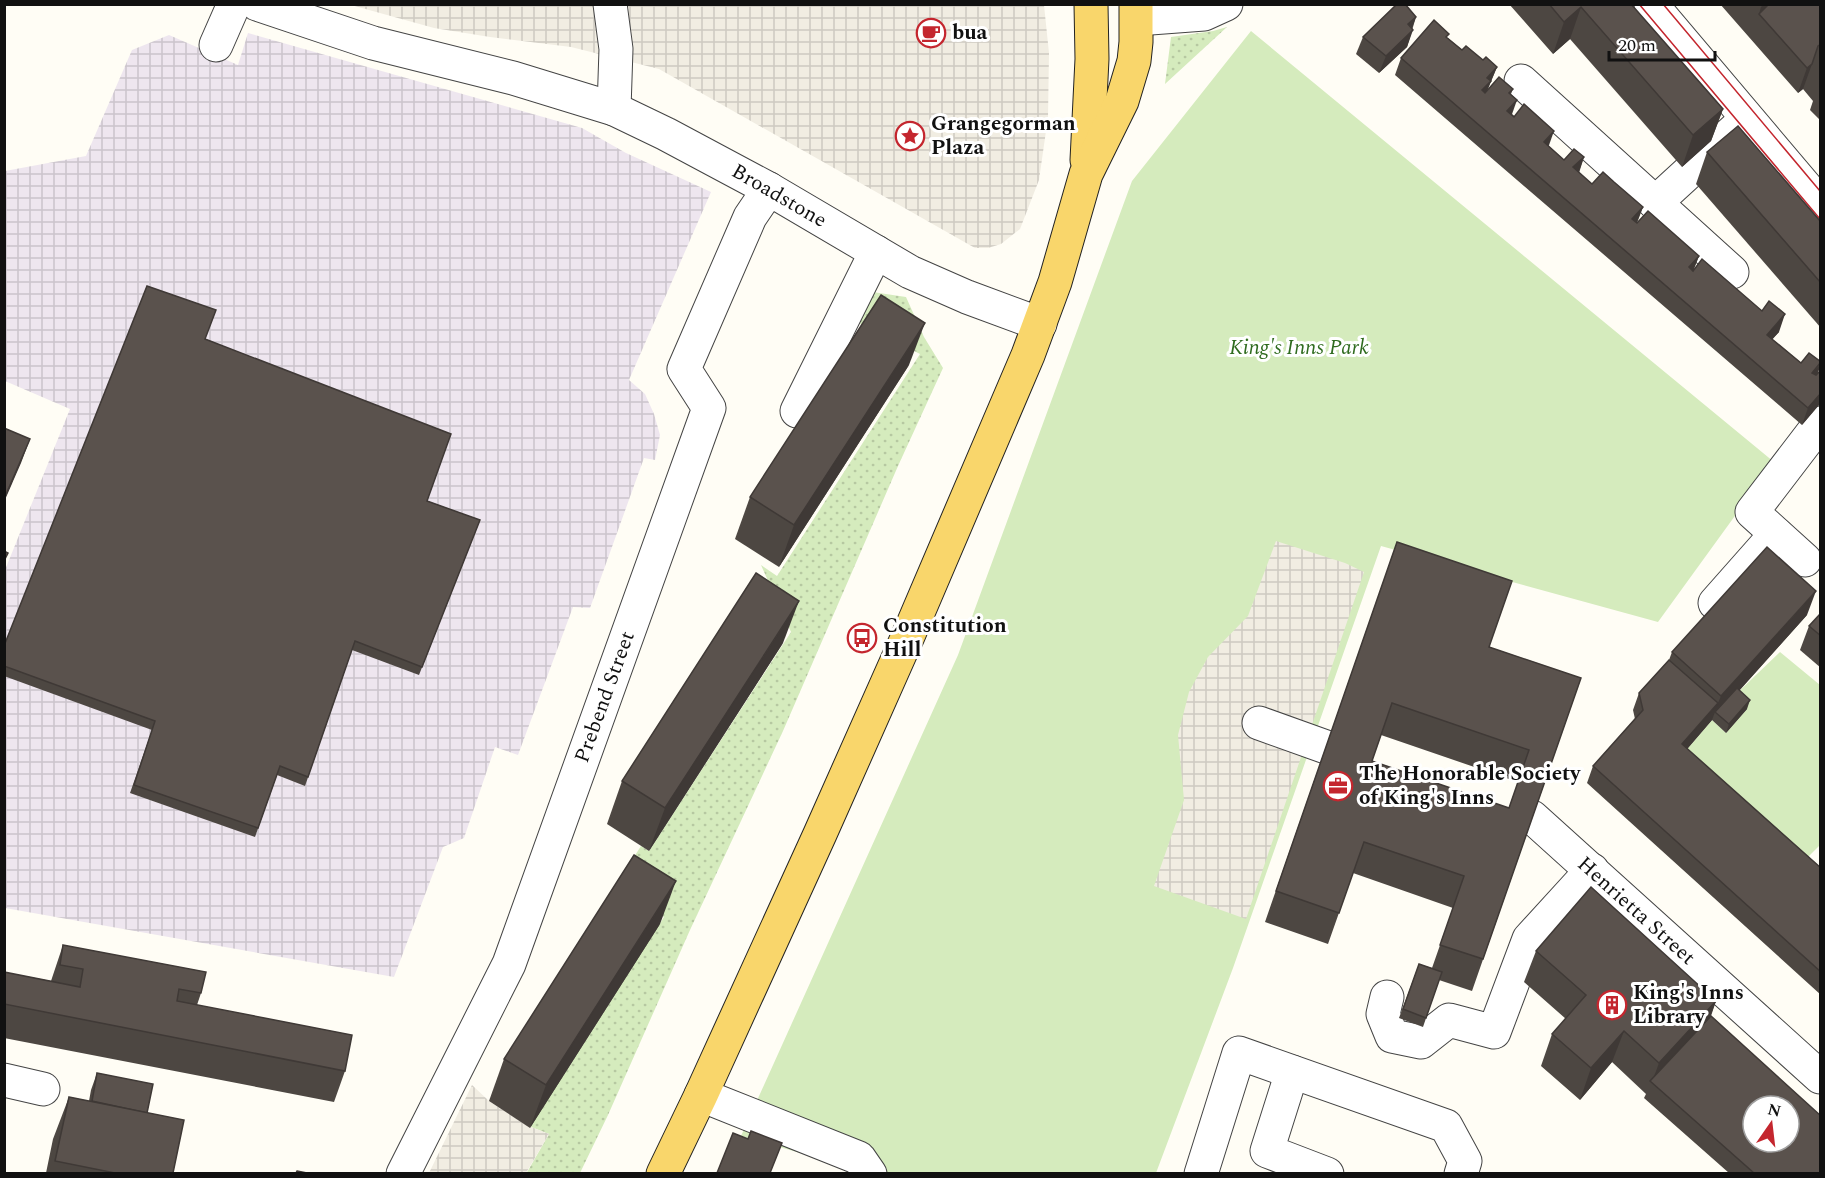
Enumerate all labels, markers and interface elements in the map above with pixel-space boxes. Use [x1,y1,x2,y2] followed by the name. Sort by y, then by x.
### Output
[915,17,947,49] cafe icon: bua
[952,17,988,49] place label: bua
[1609,24,1716,62] scale bar
[1618,32,1656,59] text: 20 m
[931,108,1076,164] place label: Grangegorman Plaza
[894,120,926,152] place icon: Grangegorman Plaza
[725,156,833,236] street label: Broadstone
[1229,332,1369,364] park label: King's Inns Park
[883,610,1007,666] place label: Constitution Hill
[846,622,878,654] bus stop icon: Constitution Hill
[566,627,644,767] street label: Prebend Street
[1359,758,1581,814] place label: The Honorable Society of King's Inns
[1322,770,1354,802] office icon: The Honorable Society of King's Inns
[1570,849,1702,973] street label: Henrietta Street
[1633,977,1744,1033] place label: King's Inns Library
[1596,989,1628,1021] building icon: King's Inns Library
[1741,1094,1801,1154] north arrow
[1765,1097,1784,1124] text: N

